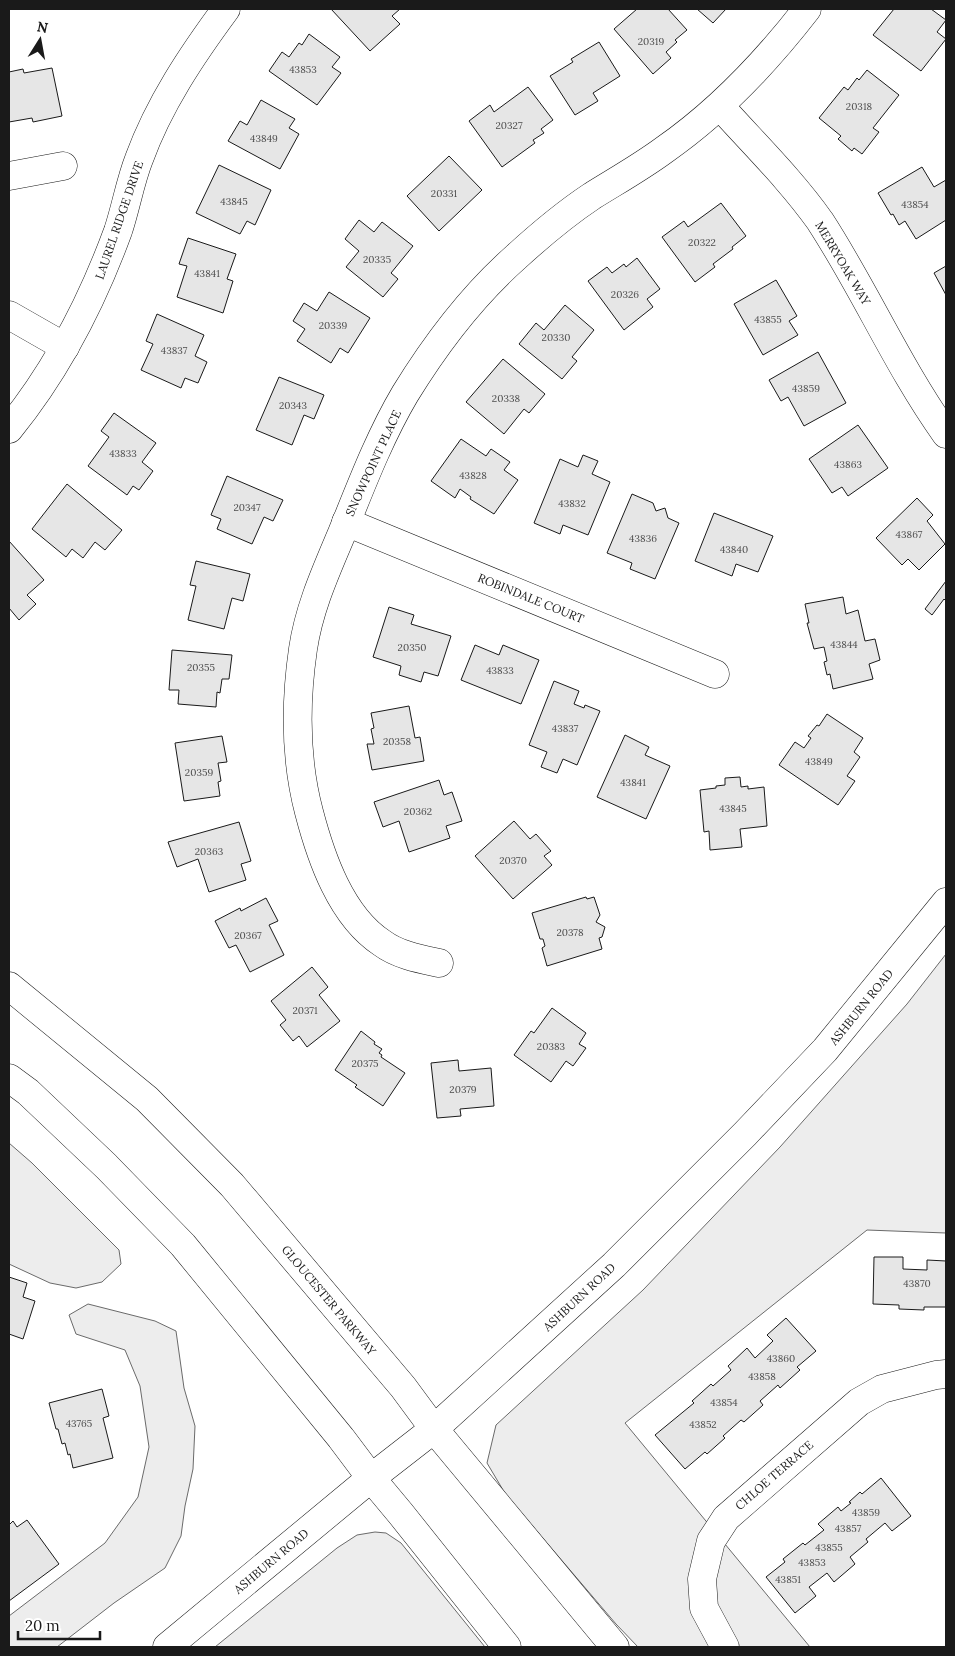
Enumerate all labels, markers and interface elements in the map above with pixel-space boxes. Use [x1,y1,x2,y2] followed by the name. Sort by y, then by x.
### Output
[15,15,65,65] north arrow
[35,17,50,37] text: N
[638,35,665,48] house number: 20319
[289,63,317,76] house number: 43853
[846,100,873,113] house number: 20318
[495,119,523,132] house number: 20327
[250,132,278,145] house number: 43849
[92,159,146,281] street label: LAUREL RIDGE DRIVE
[431,187,458,200] house number: 20331
[220,195,248,208] house number: 43845
[901,198,929,211] house number: 43854
[812,218,874,308] street label: MERRYOAK WAY
[688,236,716,249] house number: 20322
[363,253,391,266] house number: 20335
[194,267,220,280] house number: 43841
[611,288,639,301] house number: 20326
[754,313,782,326] house number: 43855
[319,319,347,332] house number: 20339
[542,331,570,344] house number: 20330
[161,344,188,357] house number: 43837
[792,382,820,395] house number: 43859
[492,392,521,405] house number: 20338
[279,399,307,412] house number: 20343
[342,407,404,519] street label: SNOWPOINT PLACE
[109,447,137,460] house number: 43833
[834,458,862,471] house number: 43863
[459,469,487,482] house number: 43828
[558,497,586,510] house number: 43832
[233,501,261,514] house number: 20347
[896,528,923,541] house number: 43867
[629,532,657,545] house number: 43836
[720,543,748,556] house number: 43840
[476,570,587,626] street label: ROBINDALE COURT
[830,638,858,651] house number: 43844
[398,641,426,654] house number: 20350
[187,661,215,674] house number: 20355
[486,664,514,677] house number: 43833
[552,722,579,735] house number: 43837
[383,735,411,748] house number: 20358
[805,755,833,768] house number: 43849
[185,766,213,779] house number: 20359
[620,776,646,789] house number: 43841
[719,802,747,815] house number: 43845
[404,805,432,818] house number: 20362
[195,845,224,858] house number: 20363
[499,854,527,867] house number: 20370
[556,926,584,939] house number: 20378
[234,929,262,942] house number: 20367
[825,966,896,1049] street label: ASHBURN ROAD
[292,1004,318,1017] house number: 20371
[537,1040,566,1053] house number: 20383
[352,1057,378,1070] house number: 20375
[449,1083,477,1096] house number: 20379
[279,1242,380,1358] street label: GLOUCESTER PARKWAY
[539,1260,618,1335] street label: ASHBURN ROAD
[903,1277,931,1290] house number: 43870
[767,1352,795,1365] house number: 43860
[748,1370,776,1383] house number: 43858
[710,1396,738,1409] house number: 43854
[66,1417,92,1430] house number: 43765
[689,1418,717,1431] house number: 43852
[732,1437,816,1513] street label: CHLOE TERRACE
[852,1506,880,1519] house number: 43859
[835,1522,862,1535] house number: 43857
[230,1525,312,1597] street label: ASHBURN ROAD
[815,1541,843,1554] house number: 43855
[798,1556,826,1569] house number: 43853
[775,1573,801,1586] house number: 43851
[18,1608,100,1640] scale bar
[25,1616,60,1635] text: 20 m

